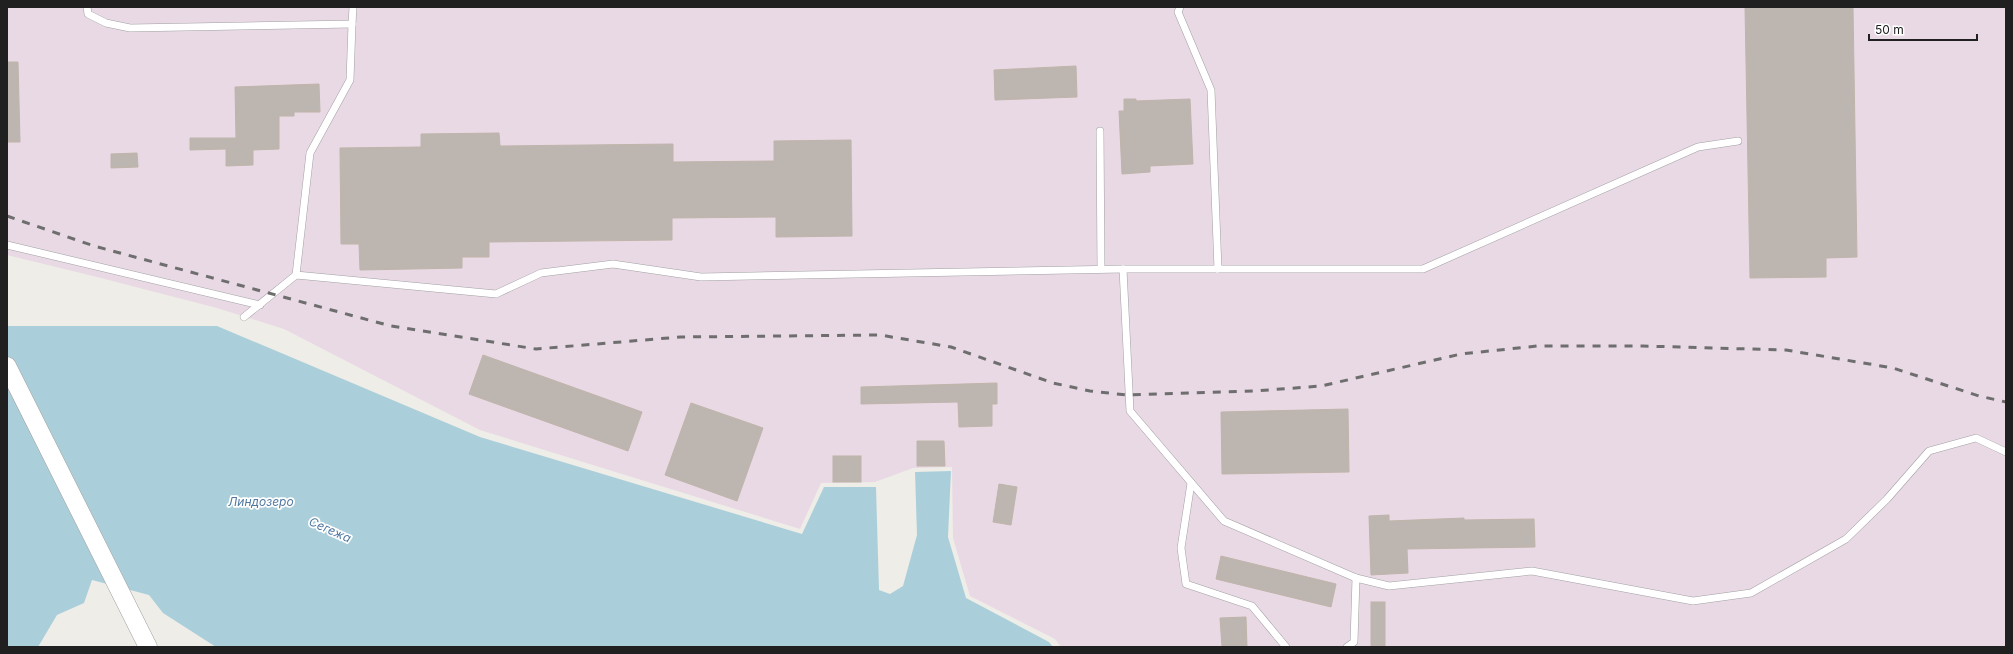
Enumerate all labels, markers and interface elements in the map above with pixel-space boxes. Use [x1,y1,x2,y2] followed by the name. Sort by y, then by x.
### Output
[1869,16,1977,42] scale bar
[1875,22,1904,37] text: 50 m
[228,494,294,509] water label: Линдозеро
[307,514,354,545] water label: Сегежа

